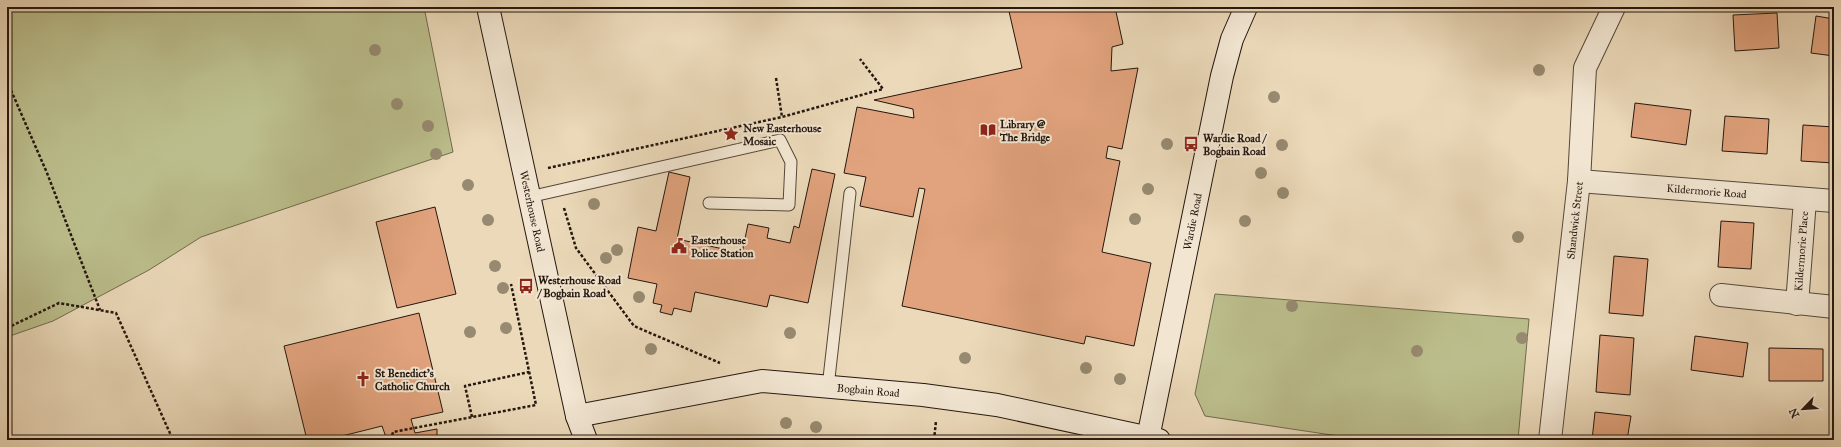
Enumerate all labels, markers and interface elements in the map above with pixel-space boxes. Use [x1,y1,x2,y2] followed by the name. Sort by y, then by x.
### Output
[999,118,1051,144] place label: Library @ The Bridge
[979,121,997,139] library icon: Library @ The Bridge
[743,122,822,148] place label: New Easterhouse Mosaic
[722,125,740,143] place icon: New Easterhouse Mosaic
[1203,132,1268,158] place label: Wardie Road / Bogbain Road
[1182,135,1200,153] bus stop icon: Wardie Road / Bogbain Road
[517,169,547,254] street label: Westerhouse Road
[1564,181,1586,260] street label: Shandwick Street
[1666,182,1748,201] street label: Kildermorie Road
[1181,192,1205,251] street label: Wardie Road
[1792,210,1811,292] street label: Kildermorie Place
[691,234,754,260] place label: Easterhouse Police Station
[670,237,688,255] public building icon: Easterhouse Police Station
[537,274,622,300] place label: Westerhouse Road / Bogbain Road
[517,277,535,295] bus stop icon: Westerhouse Road / Bogbain Road
[375,367,451,393] place label: St Benedict's Catholic Church
[354,370,372,388] church icon: St Benedict's Catholic Church
[836,382,901,400] street label: Bogbain Road
[1783,389,1823,429] north arrow
[1786,405,1802,420] text: N

